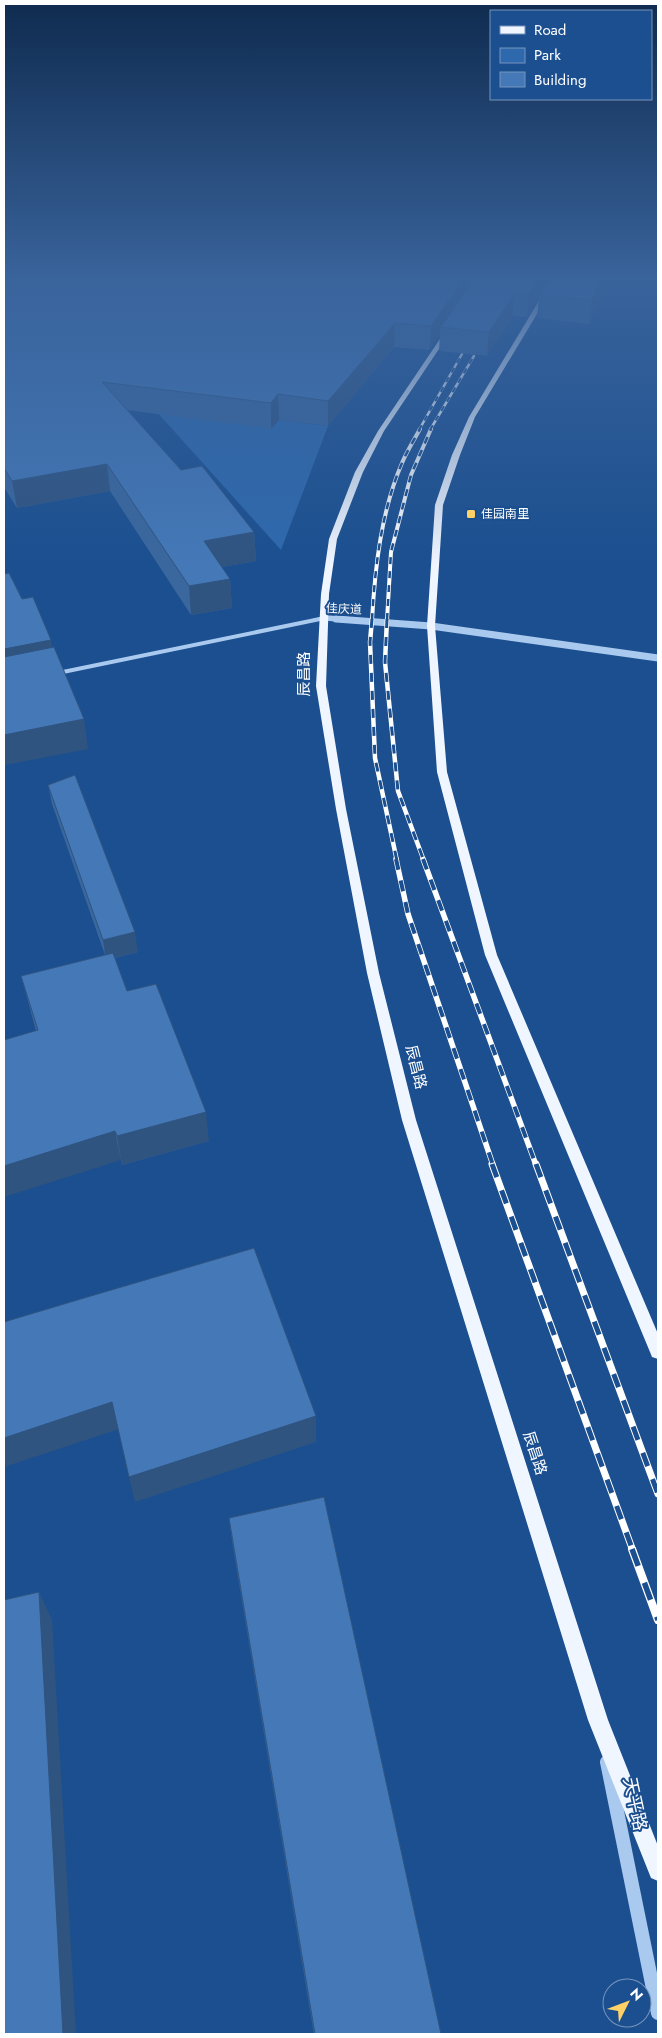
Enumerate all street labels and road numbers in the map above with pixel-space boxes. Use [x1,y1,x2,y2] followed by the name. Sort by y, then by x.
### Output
[326,599,362,619] street label: 佳庆道
[293,651,315,697] street label: 辰昌路
[400,1042,432,1092] street label: 辰昌路
[518,1428,552,1478] street label: 辰昌路
[617,1775,653,1833] street label: 天平路

